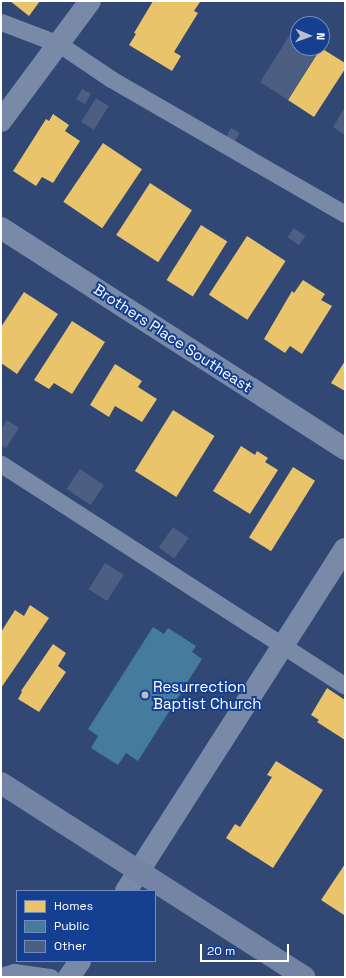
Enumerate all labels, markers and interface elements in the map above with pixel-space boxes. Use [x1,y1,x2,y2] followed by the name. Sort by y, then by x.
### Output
[290,16,330,56] north arrow
[314,32,328,40] text: N
[90,280,256,396] street label: Brothers Place Southeast
[153,677,261,712] place label: Resurrection Baptist Church
[140,690,150,700] marker: Resurrection Baptist Church
[16,890,156,962] legend
[54,898,93,914] text: Homes
[54,918,89,934] text: Public
[202,936,291,962] scale bar
[54,938,87,954] text: Other
[207,943,235,959] text: 20 m

